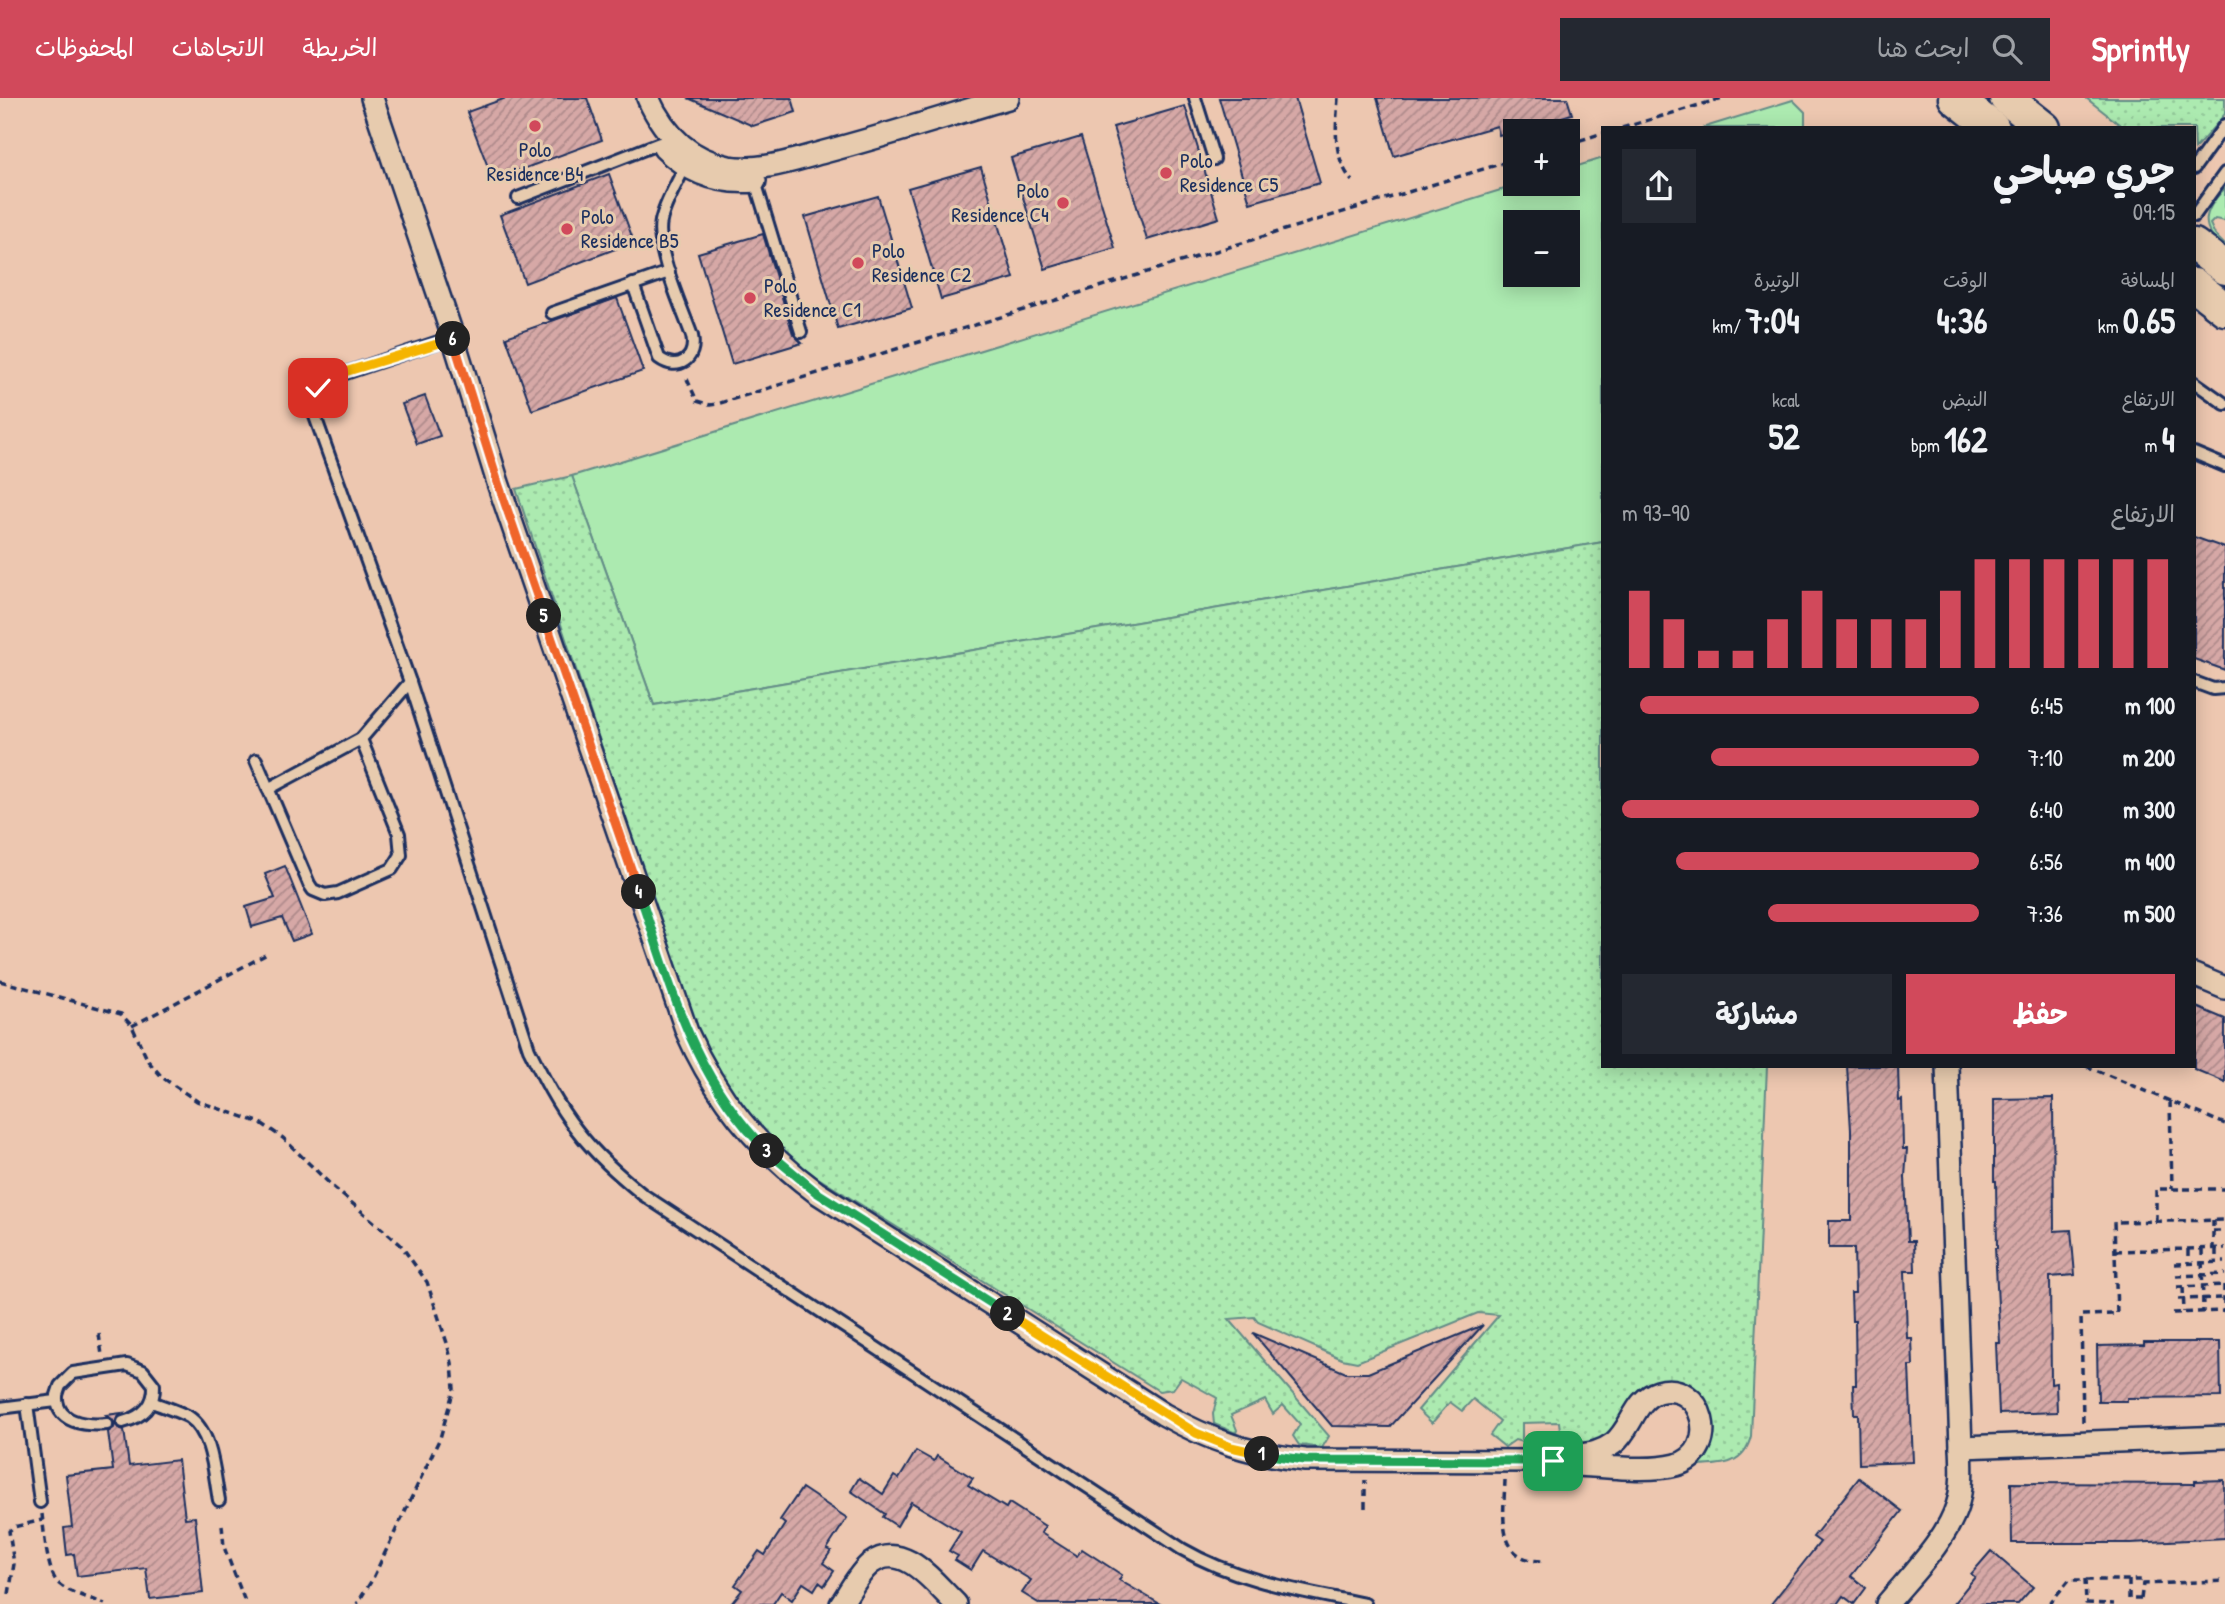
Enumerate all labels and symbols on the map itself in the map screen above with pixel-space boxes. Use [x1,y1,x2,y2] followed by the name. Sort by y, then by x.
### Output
[527,118,543,134] marker: Polo Residence B4
[487,135,583,188] place label: Polo Residence B4
[1180,146,1279,199] place label: Polo Residence C5
[1158,165,1174,181] marker: Polo Residence C5
[952,176,1049,229] place label: Polo Residence C4
[1055,195,1071,211] marker: Polo Residence C4
[581,202,679,255] place label: Polo Residence B5
[559,221,575,237] marker: Polo Residence B5
[872,236,972,289] place label: Polo Residence C2
[850,255,866,271] marker: Polo Residence C2
[764,271,861,324] place label: Polo Residence C1
[742,290,758,306] marker: Polo Residence C1
[435,322,470,356] pin: 6
[288,358,348,418] pin
[526,598,562,634] pin: 5
[622,874,656,910] pin: 4
[750,1134,784,1168] pin: 3
[990,1296,1026,1332] pin: 2
[1523,1431,1583,1491] pin
[1244,1436,1280,1472] pin: 1

